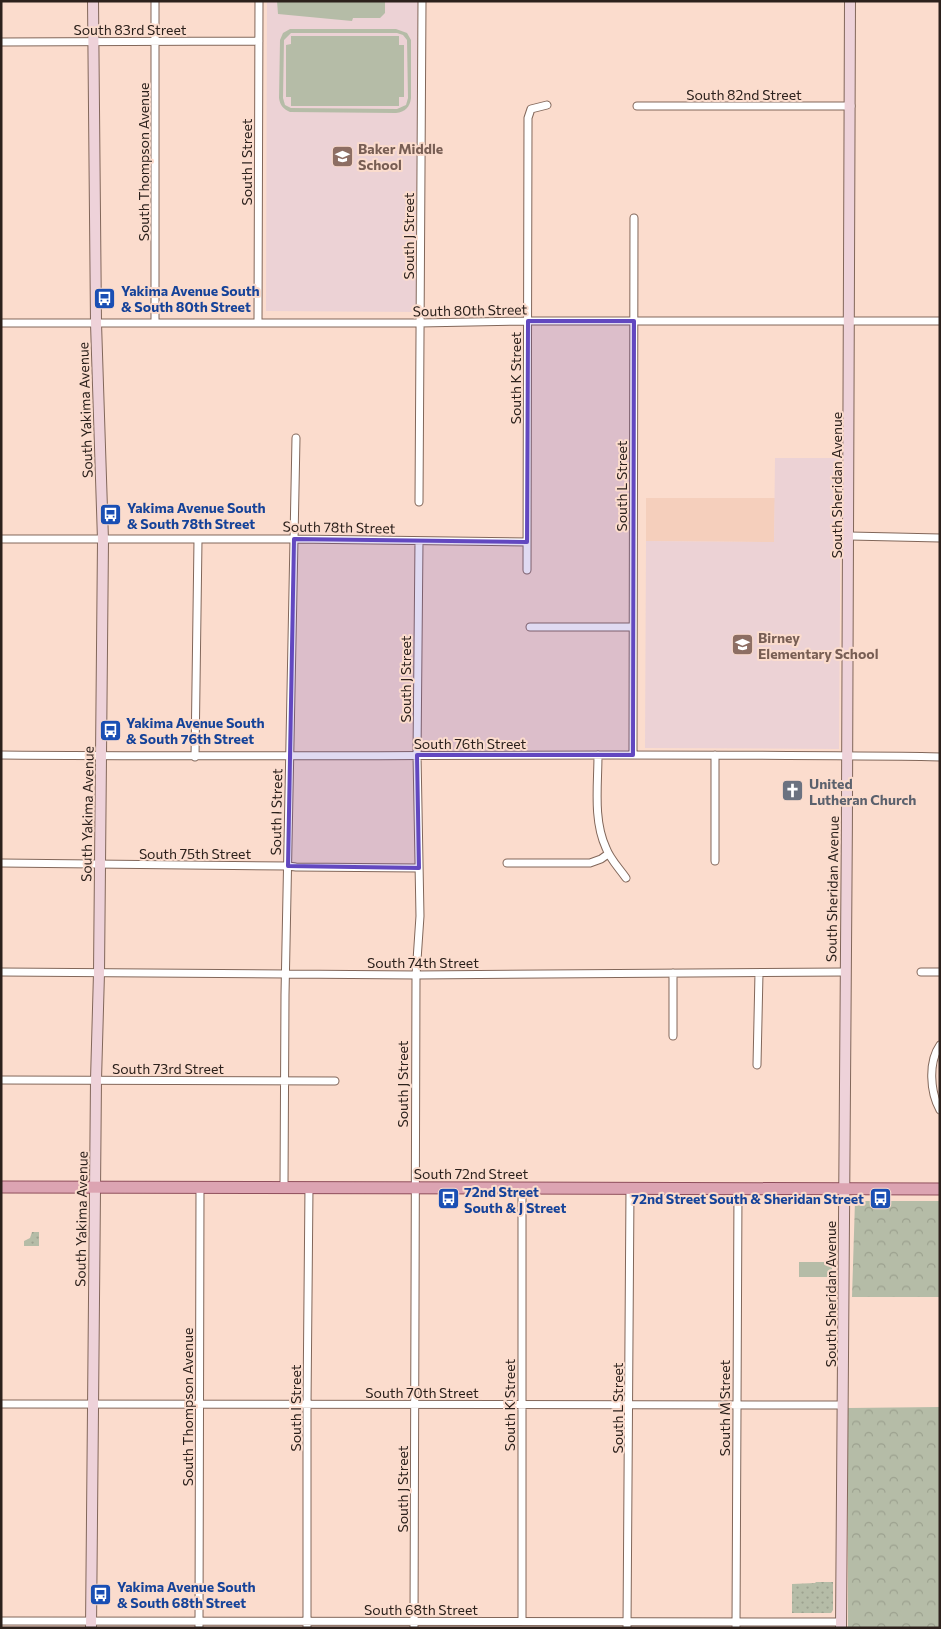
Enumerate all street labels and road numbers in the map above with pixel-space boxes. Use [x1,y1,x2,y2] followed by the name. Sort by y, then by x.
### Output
[74,21,187,38] street label: South 83rd Street
[135,83,152,241] street label: South Thompson Avenue
[686,86,802,103] street label: South 82nd Street
[238,118,255,206] street label: South I Street
[400,192,417,280] street label: South J Street
[413,300,528,319] street label: South 80th Street
[507,331,524,424] street label: South K Street
[74,342,96,478] street label: South Yakima Avenue
[828,412,845,558] street label: South Sheridan Avenue
[613,440,630,532] street label: South L Street
[283,518,396,536] street label: South 78th Street
[397,635,414,723] street label: South J Street
[414,735,527,752] street label: South 76th Street
[77,746,97,882] street label: South Yakima Avenue
[267,768,285,856] street label: South I Street
[822,816,842,962] street label: South Sheridan Avenue
[139,845,251,862] street label: South 75th Street
[367,954,479,971] street label: South 74th Street
[394,1040,411,1128] street label: South J Street
[112,1060,224,1077] street label: South 73rd Street
[71,1151,91,1287] street label: South Yakima Avenue
[414,1165,528,1182] street label: South 72nd Street
[822,1221,839,1367] street label: South Sheridan Avenue
[179,1328,196,1486] street label: South Thompson Avenue
[501,1358,518,1451] street label: South K Street
[716,1359,733,1456] street label: South M Street
[609,1362,626,1454] street label: South L Street
[287,1364,304,1452] street label: South I Street
[365,1384,479,1401] street label: South 70th Street
[394,1445,411,1533] street label: South J Street
[364,1601,478,1618] street label: South 68th Street

